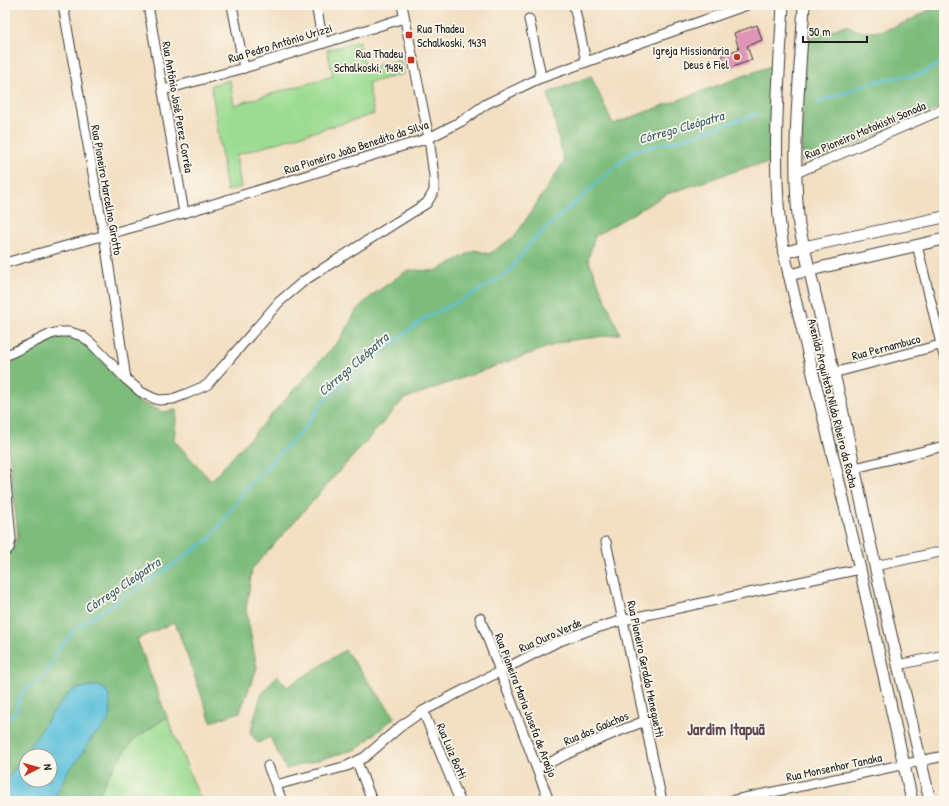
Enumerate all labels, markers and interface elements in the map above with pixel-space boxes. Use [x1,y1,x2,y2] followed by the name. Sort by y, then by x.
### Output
[803,18,867,44] scale bar
[226,19,334,67] street label: Rua Pedro Antônio Urizzi
[417,20,487,51] place label: Rua Thadeu Schalkoski, 1439
[809,23,830,40] text: 50 m
[404,30,414,40] marker: Rua Thadeu Schalkoski, 1439
[158,40,198,174] street label: Rua Antônio José Perez Corrêa
[652,42,730,73] place label: Igreja Missionária Deus é Fiel
[334,45,403,76] place label: Rua Thadeu Schalkoski, 1484
[732,52,742,62] marker: Igreja Missionária Deus é Fiel
[406,55,416,65] marker: Rua Thadeu Schalkoski, 1484
[802,97,928,163] street label: Rua Pioneiro Motokishi Sonoda
[636,106,728,149] water label: Córrego Cleópatra
[282,116,431,178] street label: Rua Pioneiro João Benedito da Silva
[87,124,127,257] street label: Rua Pioneiro Marcelino Girotto
[804,317,862,490] street label: Avenida Arquiteto Nildo Ribeiro da Rocha
[314,327,394,400] water label: Córrego Cleópatra
[850,330,922,364] street label: Rua Pernambuco
[81,552,166,618] water label: Córrego Cleópatra
[623,599,669,739] street label: Rua Pioneiro Geraldo Meneguetti
[516,614,584,656] street label: Rua Ouro Verde
[491,631,561,780] street label: Rua Pioneira Maria Josefa de Araújo
[561,707,631,749] street label: Rua dos Gaúchos
[687,718,766,741] district label: Jardim Itapuã
[433,720,471,782] street label: Rua Luiz Botti
[18,748,58,788] north arrow
[785,749,884,785] street label: Rua Monsenhor Tanaka
[41,763,55,771] text: N

